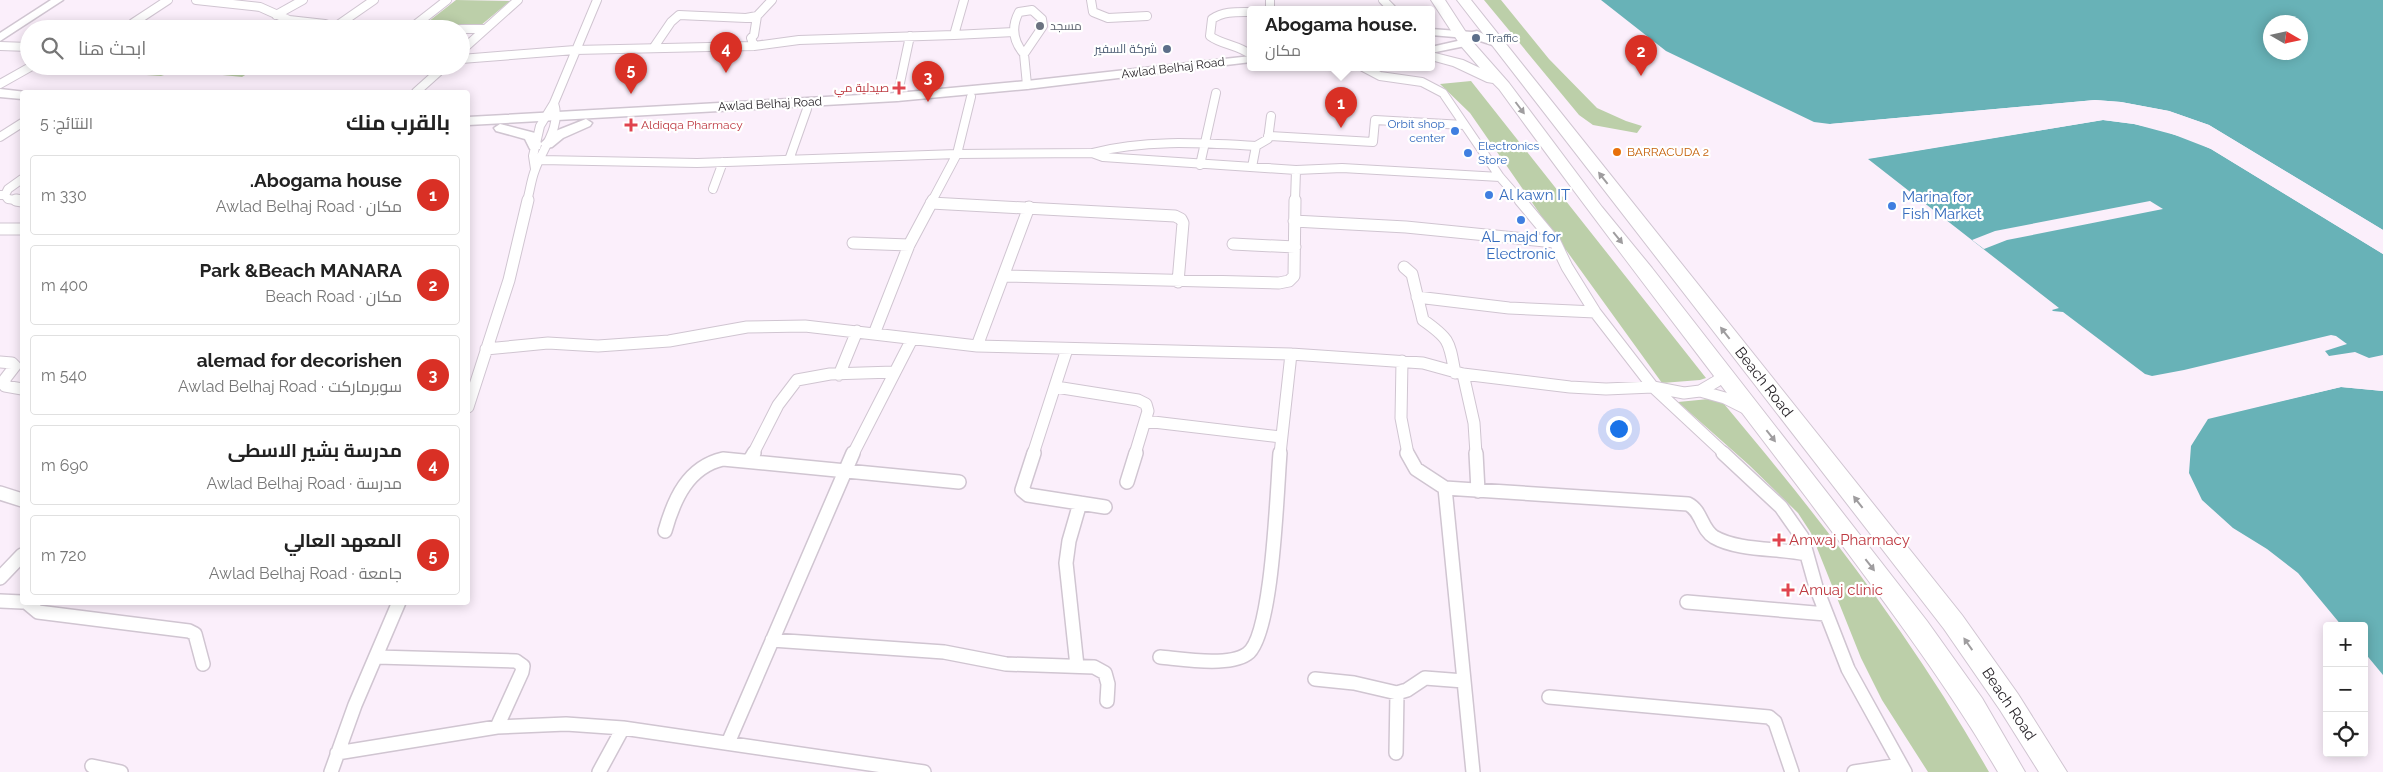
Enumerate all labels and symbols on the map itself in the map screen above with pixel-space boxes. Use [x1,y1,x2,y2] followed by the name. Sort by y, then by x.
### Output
[2263,15,2308,60] north arrow
[1050,19,1082,33] place label: مسجد
[1034,20,1046,32] marker: مسجد
[1486,31,1519,45] place label: Traffic
[710,32,742,73] pin: 4
[1470,32,1482,44] marker: Traffic
[1625,35,1657,76] pin: 2
[1094,42,1157,56] place label: شركة السفير
[1161,43,1173,55] marker: شركة السفير
[615,53,647,94] pin: 5
[1120,55,1226,81] street label: Awlad Belhaj Road
[912,61,944,102] pin: 3
[834,81,889,98] place label: صيدلية مي
[893,82,905,94] marker: صيدلية مي
[1325,87,1357,128] pin: 1
[718,94,822,114] street label: Awlad Belhaj Road
[1515,101,1525,115] one-way arrow
[1387,117,1446,145] place label: Orbit shop center
[641,118,743,132] place label: Aldiqqa Pharmacy
[625,119,637,131] marker: Aldiqqa Pharmacy
[1449,125,1461,137] marker: Orbit shop center
[1478,139,1540,167] place label: Electronics Store
[1627,145,1709,159] place label: BARRACUDA 2
[1611,146,1623,158] marker: BARRACUDA 2
[1462,147,1474,159] marker: Electronics Store
[1597,172,1608,185] one-way arrow
[1499,186,1570,204] place label: Al kawn IT
[1902,188,1982,223] place label: Marina for Fish Market
[1483,189,1495,201] marker: Al kawn IT
[1886,200,1898,212] marker: Marina for Fish Market
[1515,214,1527,226] marker: AL majd for Electronic
[1481,228,1562,263] place label: AL majd for Electronic
[1613,231,1624,244] one-way arrow
[1720,327,1731,340] one-way arrow
[1731,343,1797,421] street label: Beach Road
[1606,416,1632,442] your location
[1765,429,1776,442] one-way arrow
[1853,496,1864,509] one-way arrow
[1789,531,1910,549] place label: Amwaj Pharmacy
[1773,534,1785,546] marker: Amwaj Pharmacy
[1864,558,1875,571] one-way arrow
[1799,581,1883,599] place label: Amuaj clinic
[1781,583,1795,597] marker: Amuaj clinic
[1963,637,1973,651] one-way arrow
[1978,664,2040,744] street label: Beach Road

